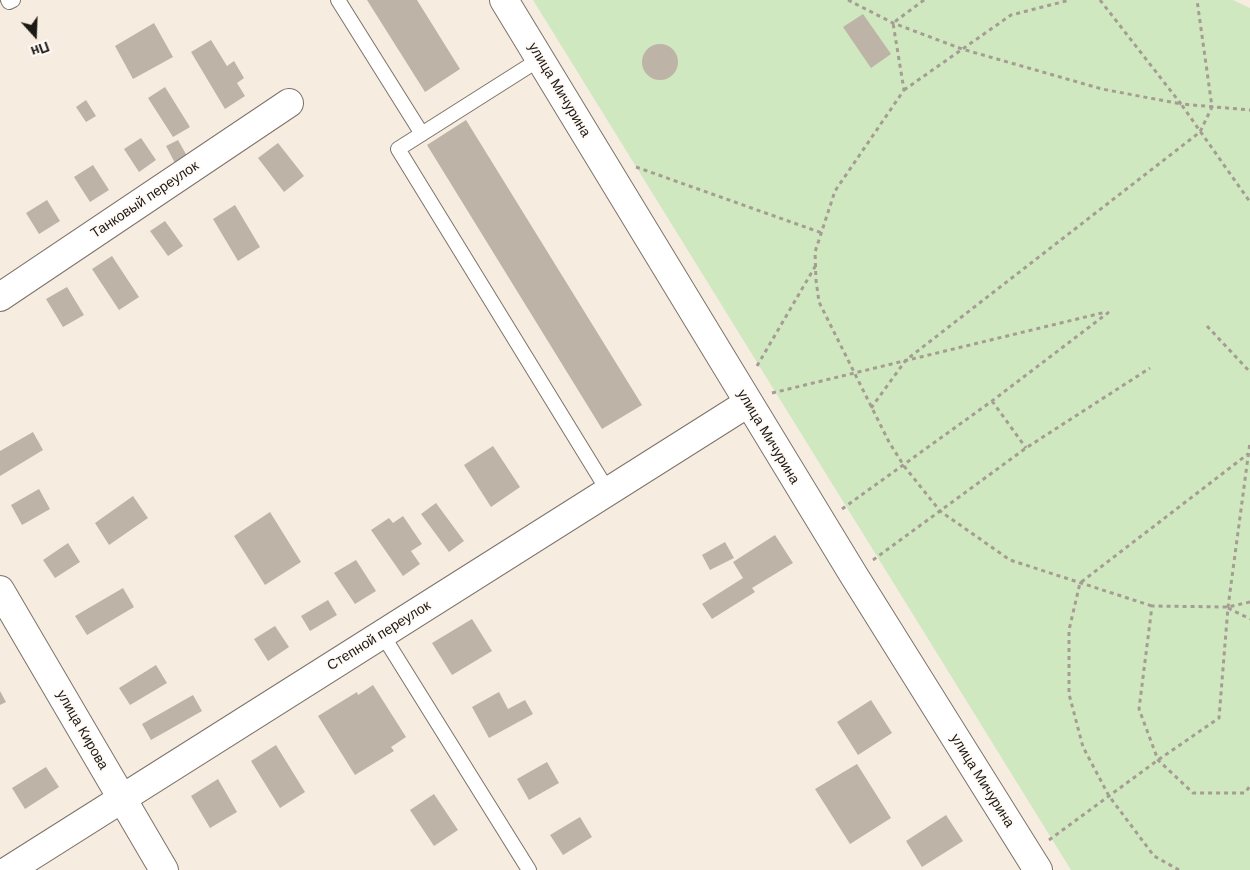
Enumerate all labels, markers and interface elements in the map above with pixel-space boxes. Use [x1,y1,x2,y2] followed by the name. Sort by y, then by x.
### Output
[10,10,60,60] north arrow
[29,38,52,60] text: Пн
[524,40,594,140] street label: улица Мичурина
[88,158,202,242] street label: Танковый переулок
[733,387,803,487] street label: улица Мичурина
[324,597,434,675] street label: Степной переулок
[52,687,112,773] street label: улица Кирова
[946,731,1018,831] street label: улица Мичурина

